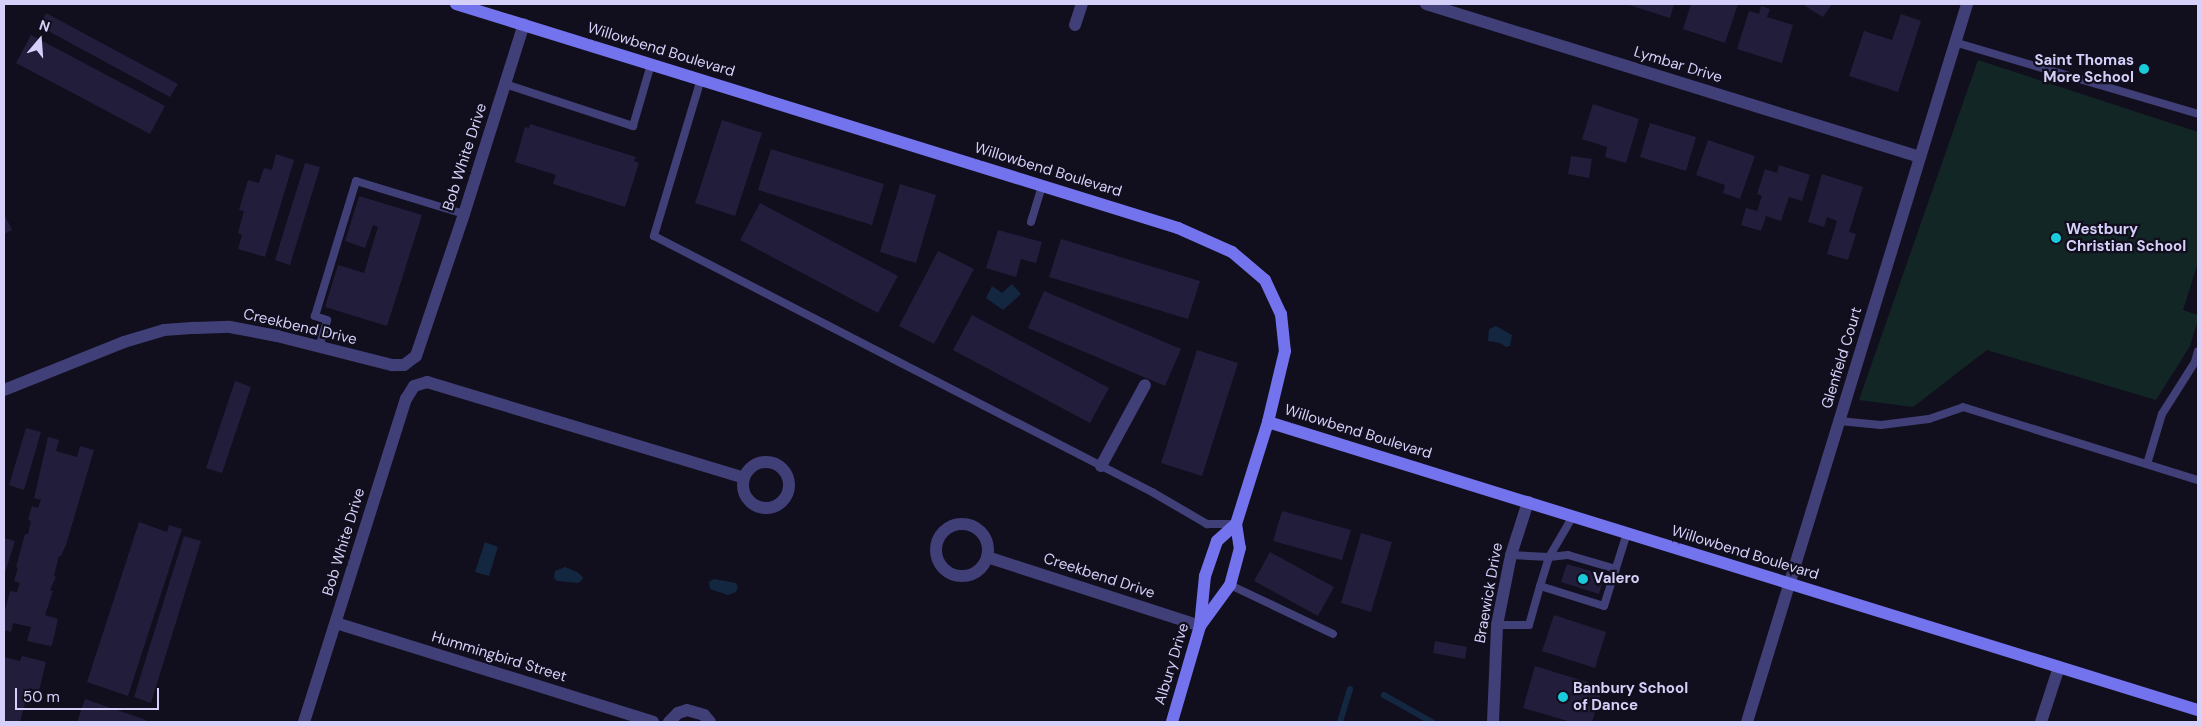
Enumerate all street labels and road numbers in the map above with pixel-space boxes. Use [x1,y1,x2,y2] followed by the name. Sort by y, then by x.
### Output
[585,19,737,81] street label: Willowbend Boulevard
[1632,43,1724,87] street label: Lymbar Drive
[439,101,491,213] street label: Bob White Drive
[972,139,1124,201] street label: Willowbend Boulevard
[241,305,359,349] street label: Creekbend Drive
[1818,305,1866,411] street label: Glenfield Court
[1282,401,1434,463] street label: Willowbend Boulevard
[319,486,369,598] street label: Bob White Drive
[1669,522,1821,584] street label: Willowbend Boulevard
[1471,541,1507,645] street label: Braewick Drive
[1041,550,1157,602] street label: Creekbend Drive
[1151,621,1193,707] street label: Albury Drive
[429,628,569,686] street label: Hummingbird Street

